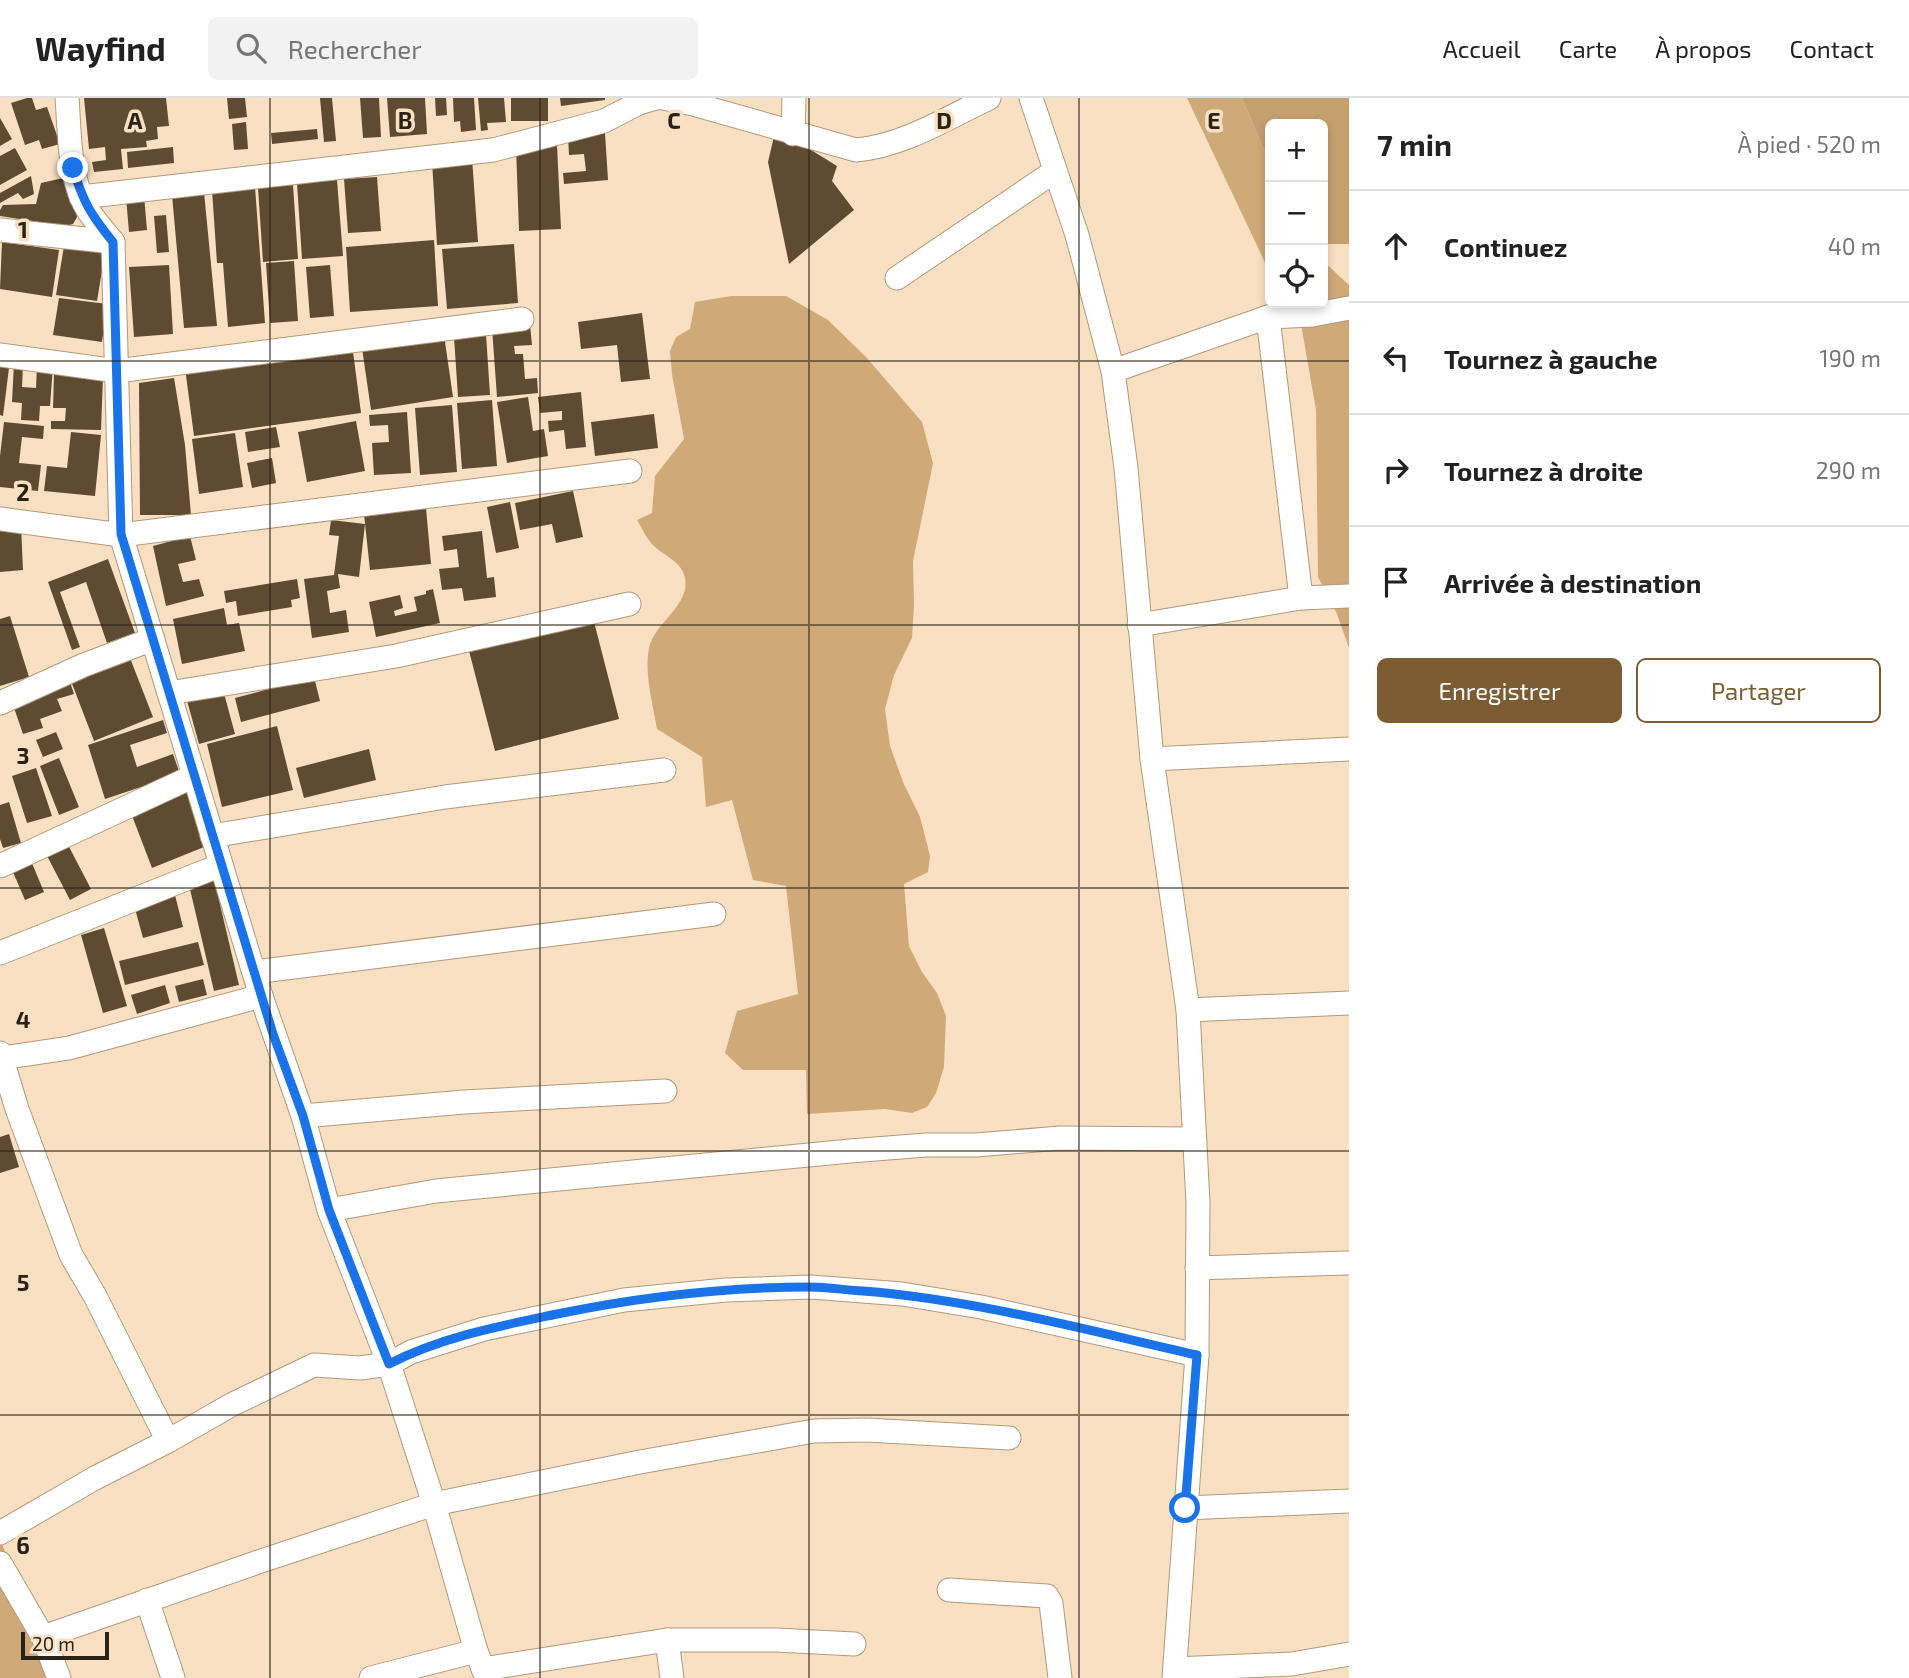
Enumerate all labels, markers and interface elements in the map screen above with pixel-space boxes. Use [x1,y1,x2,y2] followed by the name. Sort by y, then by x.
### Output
[208,17,698,80] search box
[35,28,166,68] text: Wayfind
[232,29,270,67] icon: search
[288,33,422,64] text: Rechercher
[1443,34,1521,63] text: Accueil
[1559,34,1617,63] text: Carte
[1655,34,1752,63] text: À propos
[1790,34,1874,63] text: Contact
[127,106,143,134] text: A
[398,106,412,134] text: B
[667,106,681,134] text: C
[936,106,952,134] text: D
[1207,106,1221,134] text: E
[1265,119,1328,308] map controls
[1265,119,1328,182] button: +
[1377,126,1452,162] text: 7 min
[1737,130,1881,158] text: À pied · 520 m
[57,152,88,183] route end
[1265,182,1328,245] button: −
[18,215,28,243] text: 1
[1377,227,1415,265] icon: ahead
[1444,231,1567,262] text: Continuez
[1828,232,1881,260] text: 40 m
[1265,245,1328,308] button: locate
[1377,339,1415,377] icon: left
[1444,343,1658,374] text: Tournez à gauche
[1820,344,1881,372] text: 190 m
[1377,451,1415,489] icon: right
[1444,455,1643,486] text: Tournez à droite
[1816,456,1881,484] text: 290 m
[16,478,30,506] text: 2
[1377,563,1415,601] icon: arrive
[1444,567,1701,598] text: Arrivée à destination
[1377,658,1622,723] button: Enregistrer
[1636,658,1881,723] button: Partager
[16,741,30,769] text: 3
[16,1005,30,1033] text: 4
[17,1268,29,1296] text: 5
[1169,1492,1200,1523] route start
[16,1531,30,1559] text: 6
[21,1629,108,1661] scale bar
[32,1632,75,1655] text: 20 m

